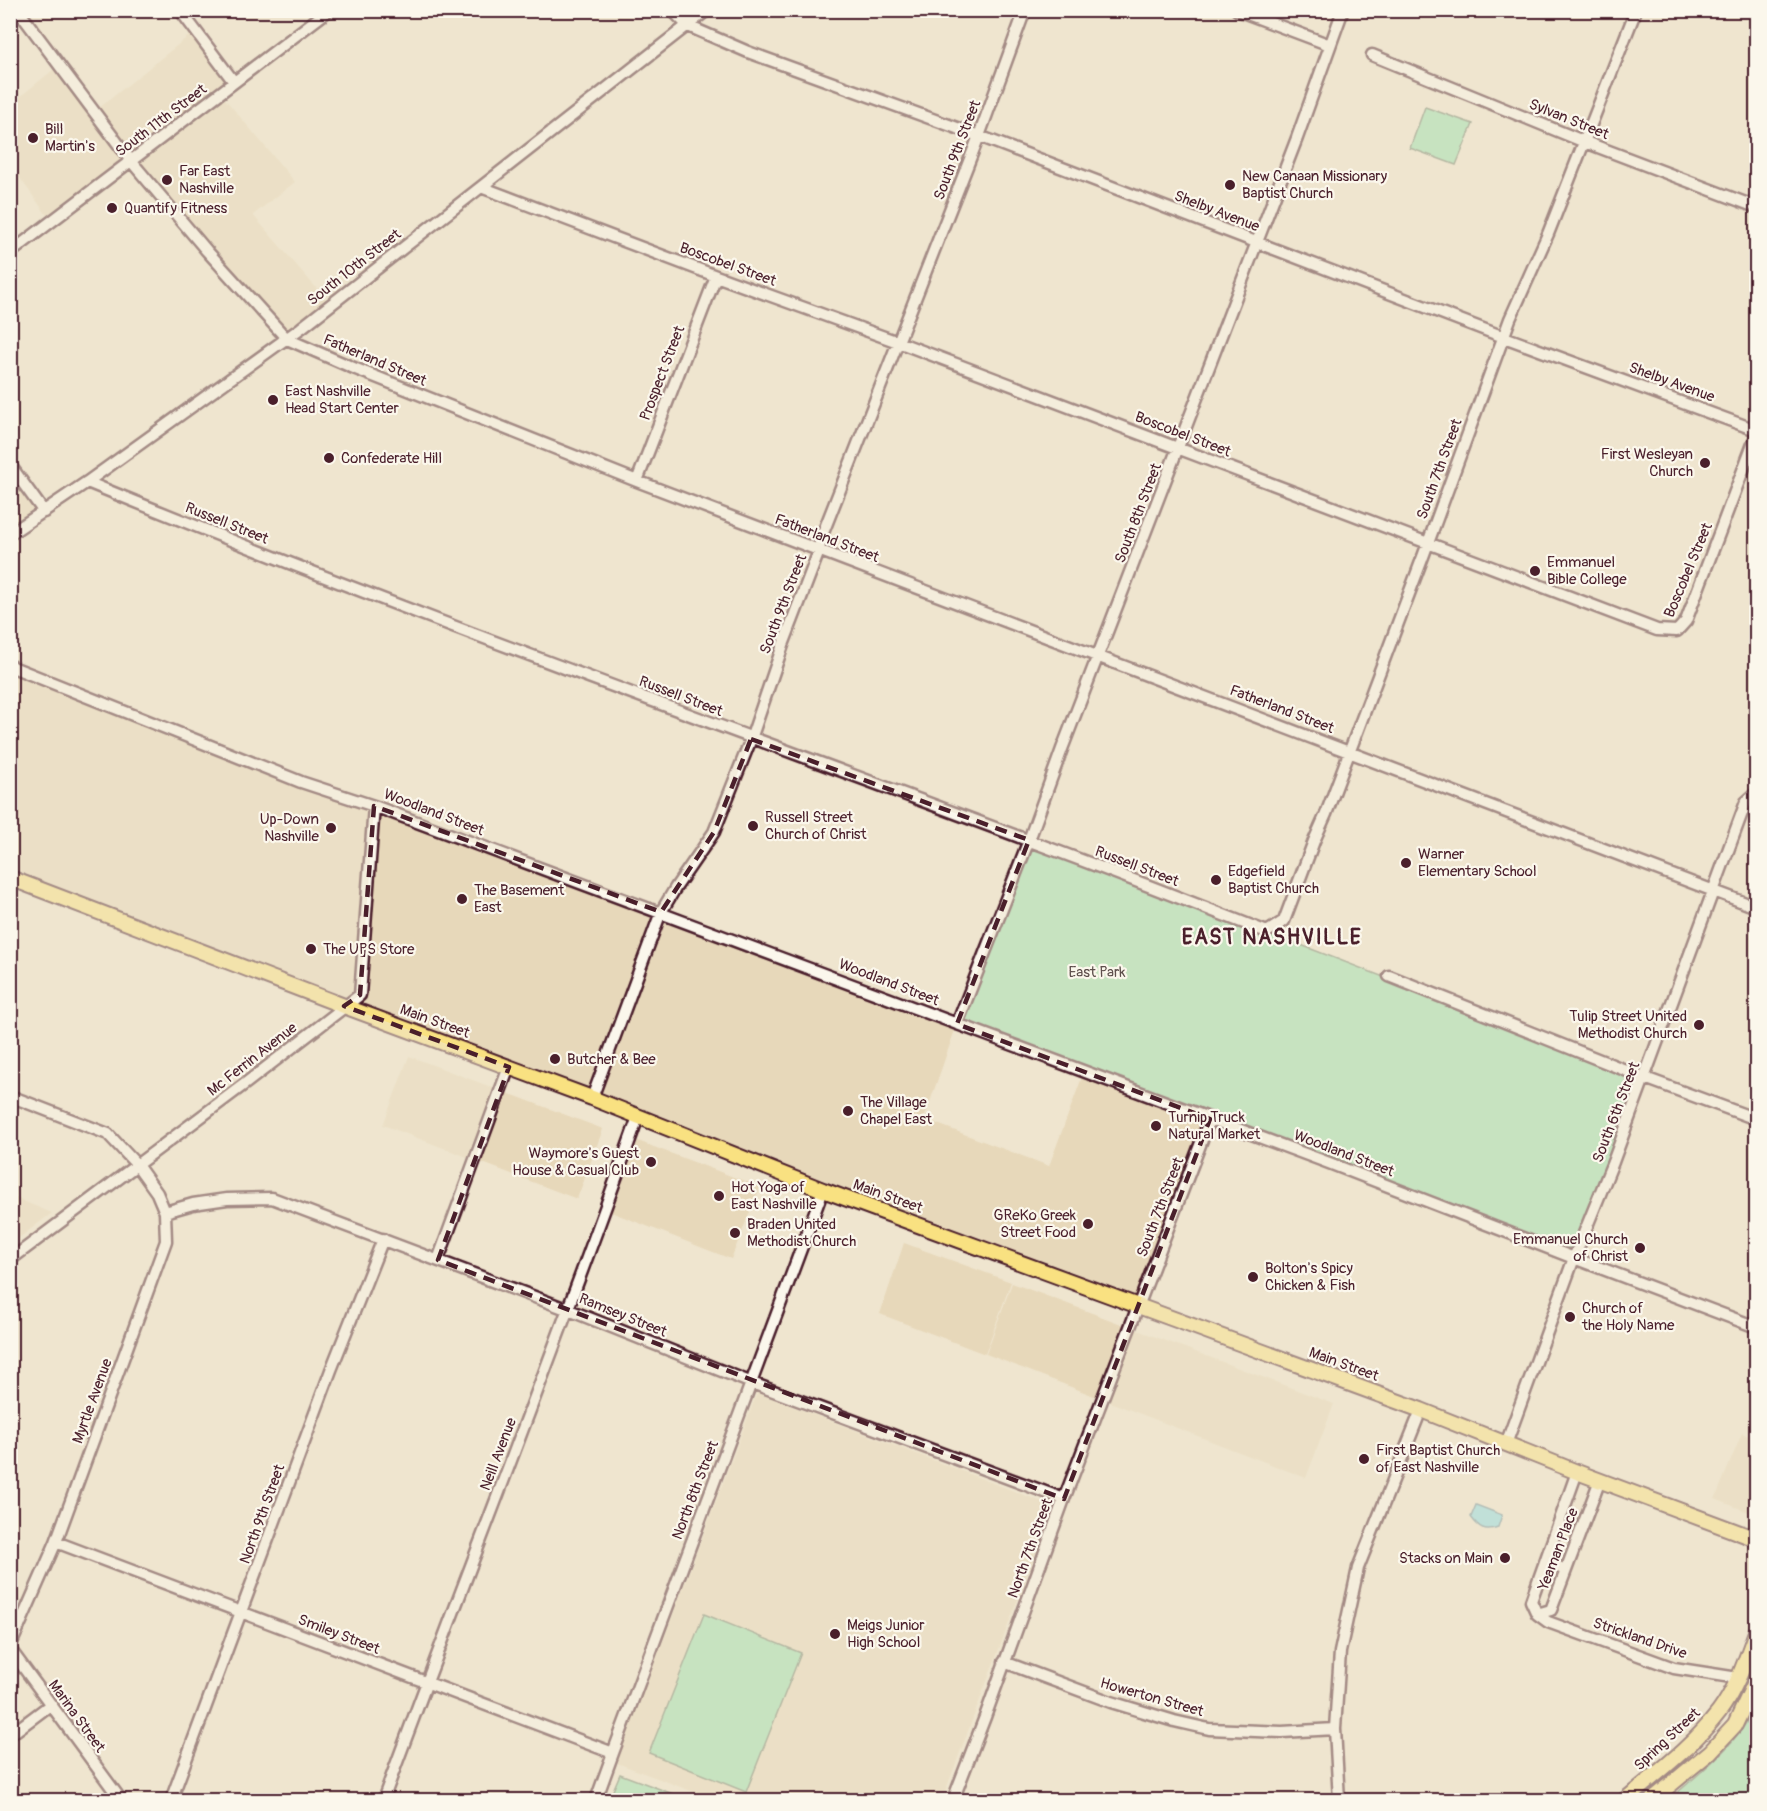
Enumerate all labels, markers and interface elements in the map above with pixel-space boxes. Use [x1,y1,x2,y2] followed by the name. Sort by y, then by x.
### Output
[112,79,211,161] street label: South 11th Street
[1526,95,1612,144] street label: Sylvan Street
[930,97,986,203] street label: South 9th Street
[45,120,95,156] place label: Bill Martin's
[26,131,40,145] marker: Bill Martin's
[179,162,234,198] place label: Far East Nashville
[1242,167,1388,203] place label: New Canaan Missionary Baptist Church
[160,173,174,187] marker: Far East Nashville
[1223,178,1237,192] marker: New Canaan Missionary Baptist Church
[1171,186,1263,237] street label: Shelby Avenue
[124,199,227,218] place label: Quantify Fitness
[105,201,119,215] marker: Quantify Fitness
[304,224,406,310] street label: South 10th Street
[677,238,780,291] street label: Boscobel Street
[636,322,690,423] street label: Prospect Street
[320,330,430,391] street label: Fatherland Street
[1626,358,1718,407] street label: Shelby Avenue
[285,382,399,418] place label: East Nashville Head Start Center
[266,393,280,407] marker: East Nashville Head Start Center
[1132,407,1234,462] street label: Boscobel Street
[1412,415,1467,522] street label: South 7th Street
[1601,445,1693,481] place label: First Wesleyan Church
[341,449,442,468] place label: Confederate Hill
[322,451,336,465] marker: Confederate Hill
[1698,456,1712,470] marker: First Wesleyan Church
[1111,460,1167,566] street label: South 8th Street
[182,498,272,549] street label: Russell Street
[772,510,883,567] street label: Fatherland Street
[1660,519,1717,620] street label: Boscobel Street
[756,551,812,657] street label: South 9th Street
[1547,553,1627,589] place label: Emmanuel Bible College
[1528,564,1542,578] marker: Emmanuel Bible College
[636,672,726,721] street label: Russell Street
[1227,681,1338,738] street label: Fatherland Street
[381,785,488,841] street label: Woodland Street
[765,808,868,844] place label: Russell Street Church of Christ
[260,810,320,846] place label: Up-Down Nashville
[746,819,760,833] marker: Russell Street Church of Christ
[324,821,338,835] marker: Up-Down Nashville
[1092,842,1182,891] street label: Russell Street
[1418,845,1537,881] place label: Warner Elementary School
[1399,856,1413,870] marker: Warner Elementary School
[1228,862,1319,898] place label: Edgefield Baptist Church
[1209,873,1223,887] marker: Edgefield Baptist Church
[474,881,565,917] place label: The Basement East
[455,892,469,906] marker: The Basement East
[1182,924,1362,951] district label: EAST NASHVILLE
[323,940,415,959] place label: The UPS Store
[304,942,318,956] marker: The UPS Store
[836,955,943,1011] street label: Woodland Street
[1068,963,1126,982] park label: East Park
[397,1000,473,1043] street label: Main Street
[1569,1007,1687,1043] place label: Tulip Street United Methodist Church
[204,1018,301,1100] street label: Mc Ferrin Avenue
[1692,1018,1706,1032] marker: Tulip Street United Methodist Church
[567,1050,656,1069] place label: Butcher & Bee
[548,1052,562,1066] marker: Butcher & Bee
[1589,1058,1645,1165] street label: South 6th Street
[860,1093,933,1129] place label: The Village Chapel East
[841,1104,855,1118] marker: The Village Chapel East
[1168,1108,1261,1144] place label: Turnip Truck Natural Market
[1149,1119,1163,1133] marker: Turnip Truck Natural Market
[1291,1126,1398,1182] street label: Woodland Street
[512,1144,640,1180] place label: Waymore's Guest House & Casual Club
[1133,1154,1189,1260] street label: South 7th Street
[644,1155,658,1169] marker: Waymore's Guest House & Casual Club
[850,1175,926,1218] street label: Main Street
[731,1178,817,1214] place label: Hot Yoga of East Nashville
[712,1189,726,1203] marker: Hot Yoga of East Nashville
[994,1206,1077,1242] place label: GReKo Greek Street Food
[747,1215,856,1251] place label: Braden United Methodist Church
[1081,1217,1095,1231] marker: GReKo Greek Street Food
[728,1226,742,1240] marker: Braden United Methodist Church
[1513,1230,1629,1266] place label: Emmanuel Church of Christ
[1633,1241,1647,1255] marker: Emmanuel Church of Christ
[1265,1259,1355,1295] place label: Bolton's Spicy Chicken & Fish
[1246,1270,1260,1284] marker: Bolton's Spicy Chicken & Fish
[576,1289,670,1342] street label: Ramsey Street
[1581,1299,1675,1335] place label: Church of the Holy Name
[1563,1310,1577,1324] marker: Church of the Holy Name
[1306,1343,1382,1386] street label: Main Street
[68,1356,117,1446] street label: Myrtle Avenue
[476,1414,521,1493] street label: Neill Avenue
[668,1437,723,1542] street label: North 8th Street
[1376,1441,1500,1477] place label: First Baptist Church of East Nashville
[1357,1452,1371,1466] marker: First Baptist Church of East Nashville
[236,1461,290,1567] street label: North 9th Street
[1004,1495,1058,1601] street label: North 7th Street
[1534,1505,1583,1594] street label: Yeaman Place
[1399,1549,1493,1568] place label: Stacks on Main
[1498,1551,1512,1565] marker: Stacks on Main
[295,1610,383,1659] street label: Smiley Street
[1590,1614,1690,1664] street label: Strickland Drive
[847,1616,925,1652] place label: Meigs Junior High School
[828,1627,842,1641] marker: Meigs Junior High School
[1098,1674,1207,1722] street label: Howerton Street
[44,1676,110,1757] street label: Marina Street
[1630,1703,1705,1775] street label: Spring Street

